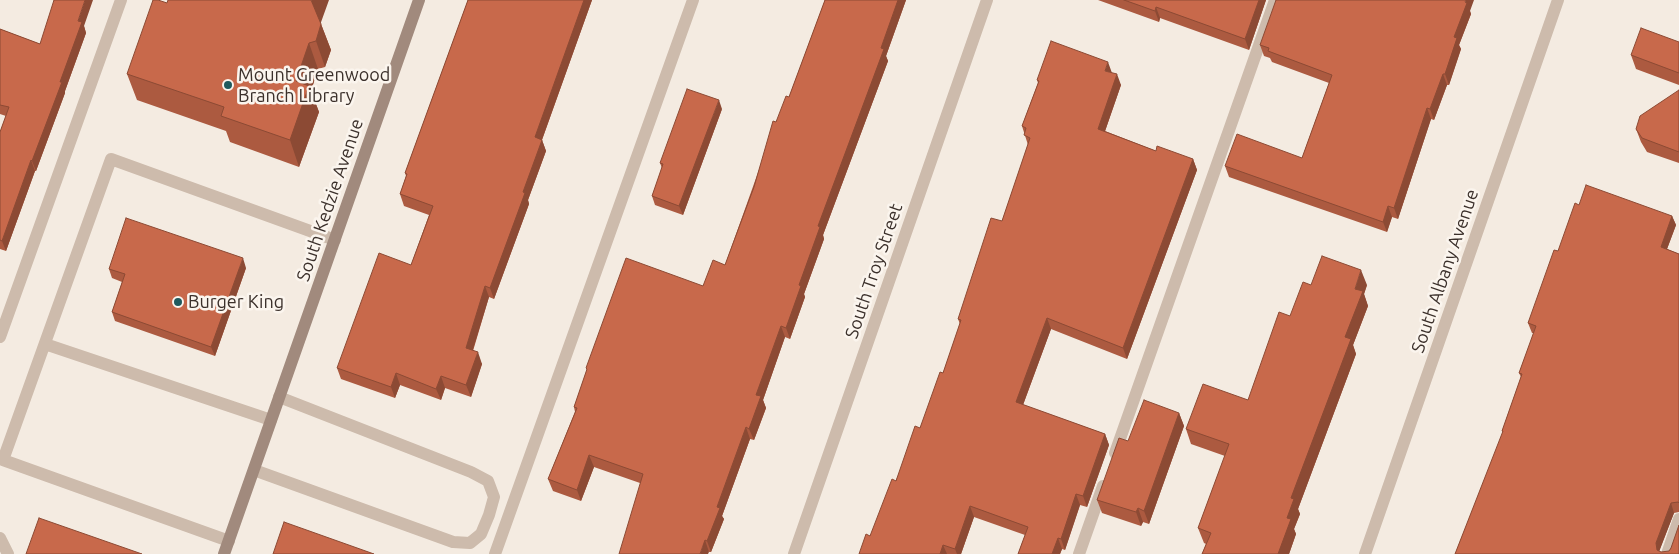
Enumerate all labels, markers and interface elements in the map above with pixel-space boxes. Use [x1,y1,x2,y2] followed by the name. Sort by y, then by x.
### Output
[238,64,390,106] place label: Mount Greenwood Branch Library
[222,79,234,91] marker: Mount Greenwood Branch Library
[292,116,368,284] street label: South Kedzie Avenue
[1407,186,1483,356] street label: South Albany Avenue
[841,201,907,341] street label: South Troy Street
[188,291,284,313] place label: Burger King
[172,296,184,308] marker: Burger King

